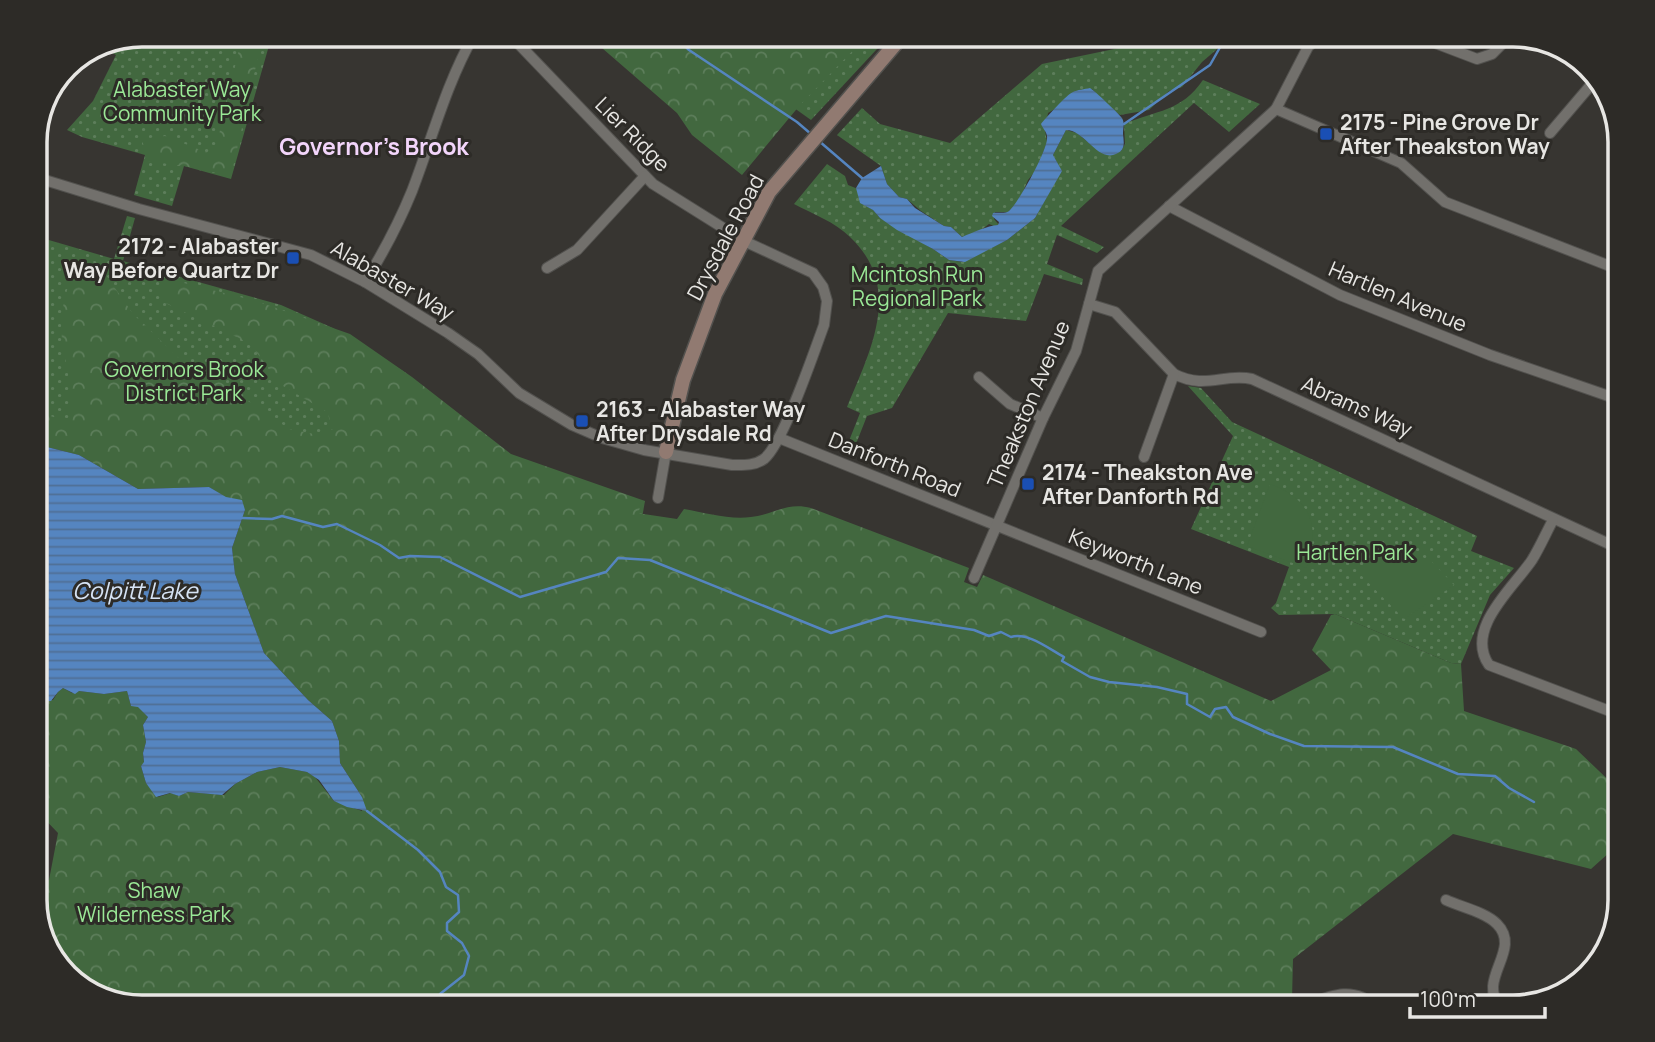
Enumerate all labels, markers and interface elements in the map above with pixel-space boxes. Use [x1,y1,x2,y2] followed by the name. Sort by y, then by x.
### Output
[103,75,262,127] park label: Alabaster Way Community Park
[590,91,676,177] street label: Lier Ridge
[1340,108,1550,160] place label: 2175 - Pine Grove Dr After Theakston Way
[1318,126,1334,142] marker: 2175 - Pine Grove Dr After Theakston Way
[279,130,469,162] district label: Governor's Brook
[680,169,770,305] street label: Drysdale Road
[64,232,279,284] place label: 2172 - Alabaster Way Before Quartz Dr
[326,233,460,327] street label: Alabaster Way
[285,250,301,266] marker: 2172 - Alabaster Way Before Quartz Dr
[1325,254,1471,338] street label: Hartlen Avenue
[851,260,983,312] park label: Mcintosh Run Regional Park
[980,316,1076,492] street label: Theakston Avenue
[104,355,264,407] park label: Governors Brook District Park
[1297,369,1417,443] street label: Abrams Way
[596,395,805,447] place label: 2163 - Alabaster Way After Drysdale Rd
[574,413,590,429] marker: 2163 - Alabaster Way After Drysdale Rd
[825,425,965,503] street label: Danforth Road
[1042,458,1253,510] place label: 2174 - Theakston Ave After Danforth Rd
[1020,476,1036,492] marker: 2174 - Theakston Ave After Danforth Rd
[1065,521,1207,601] street label: Keyworth Lane
[1296,538,1414,566] park label: Hartlen Park
[72,574,199,606] water label: Colpitt Lake
[77,876,232,928] park label: Shaw Wilderness Park
[1410,976,1545,1020] scale bar
[1420,985,1476,1013] text: 100 m

